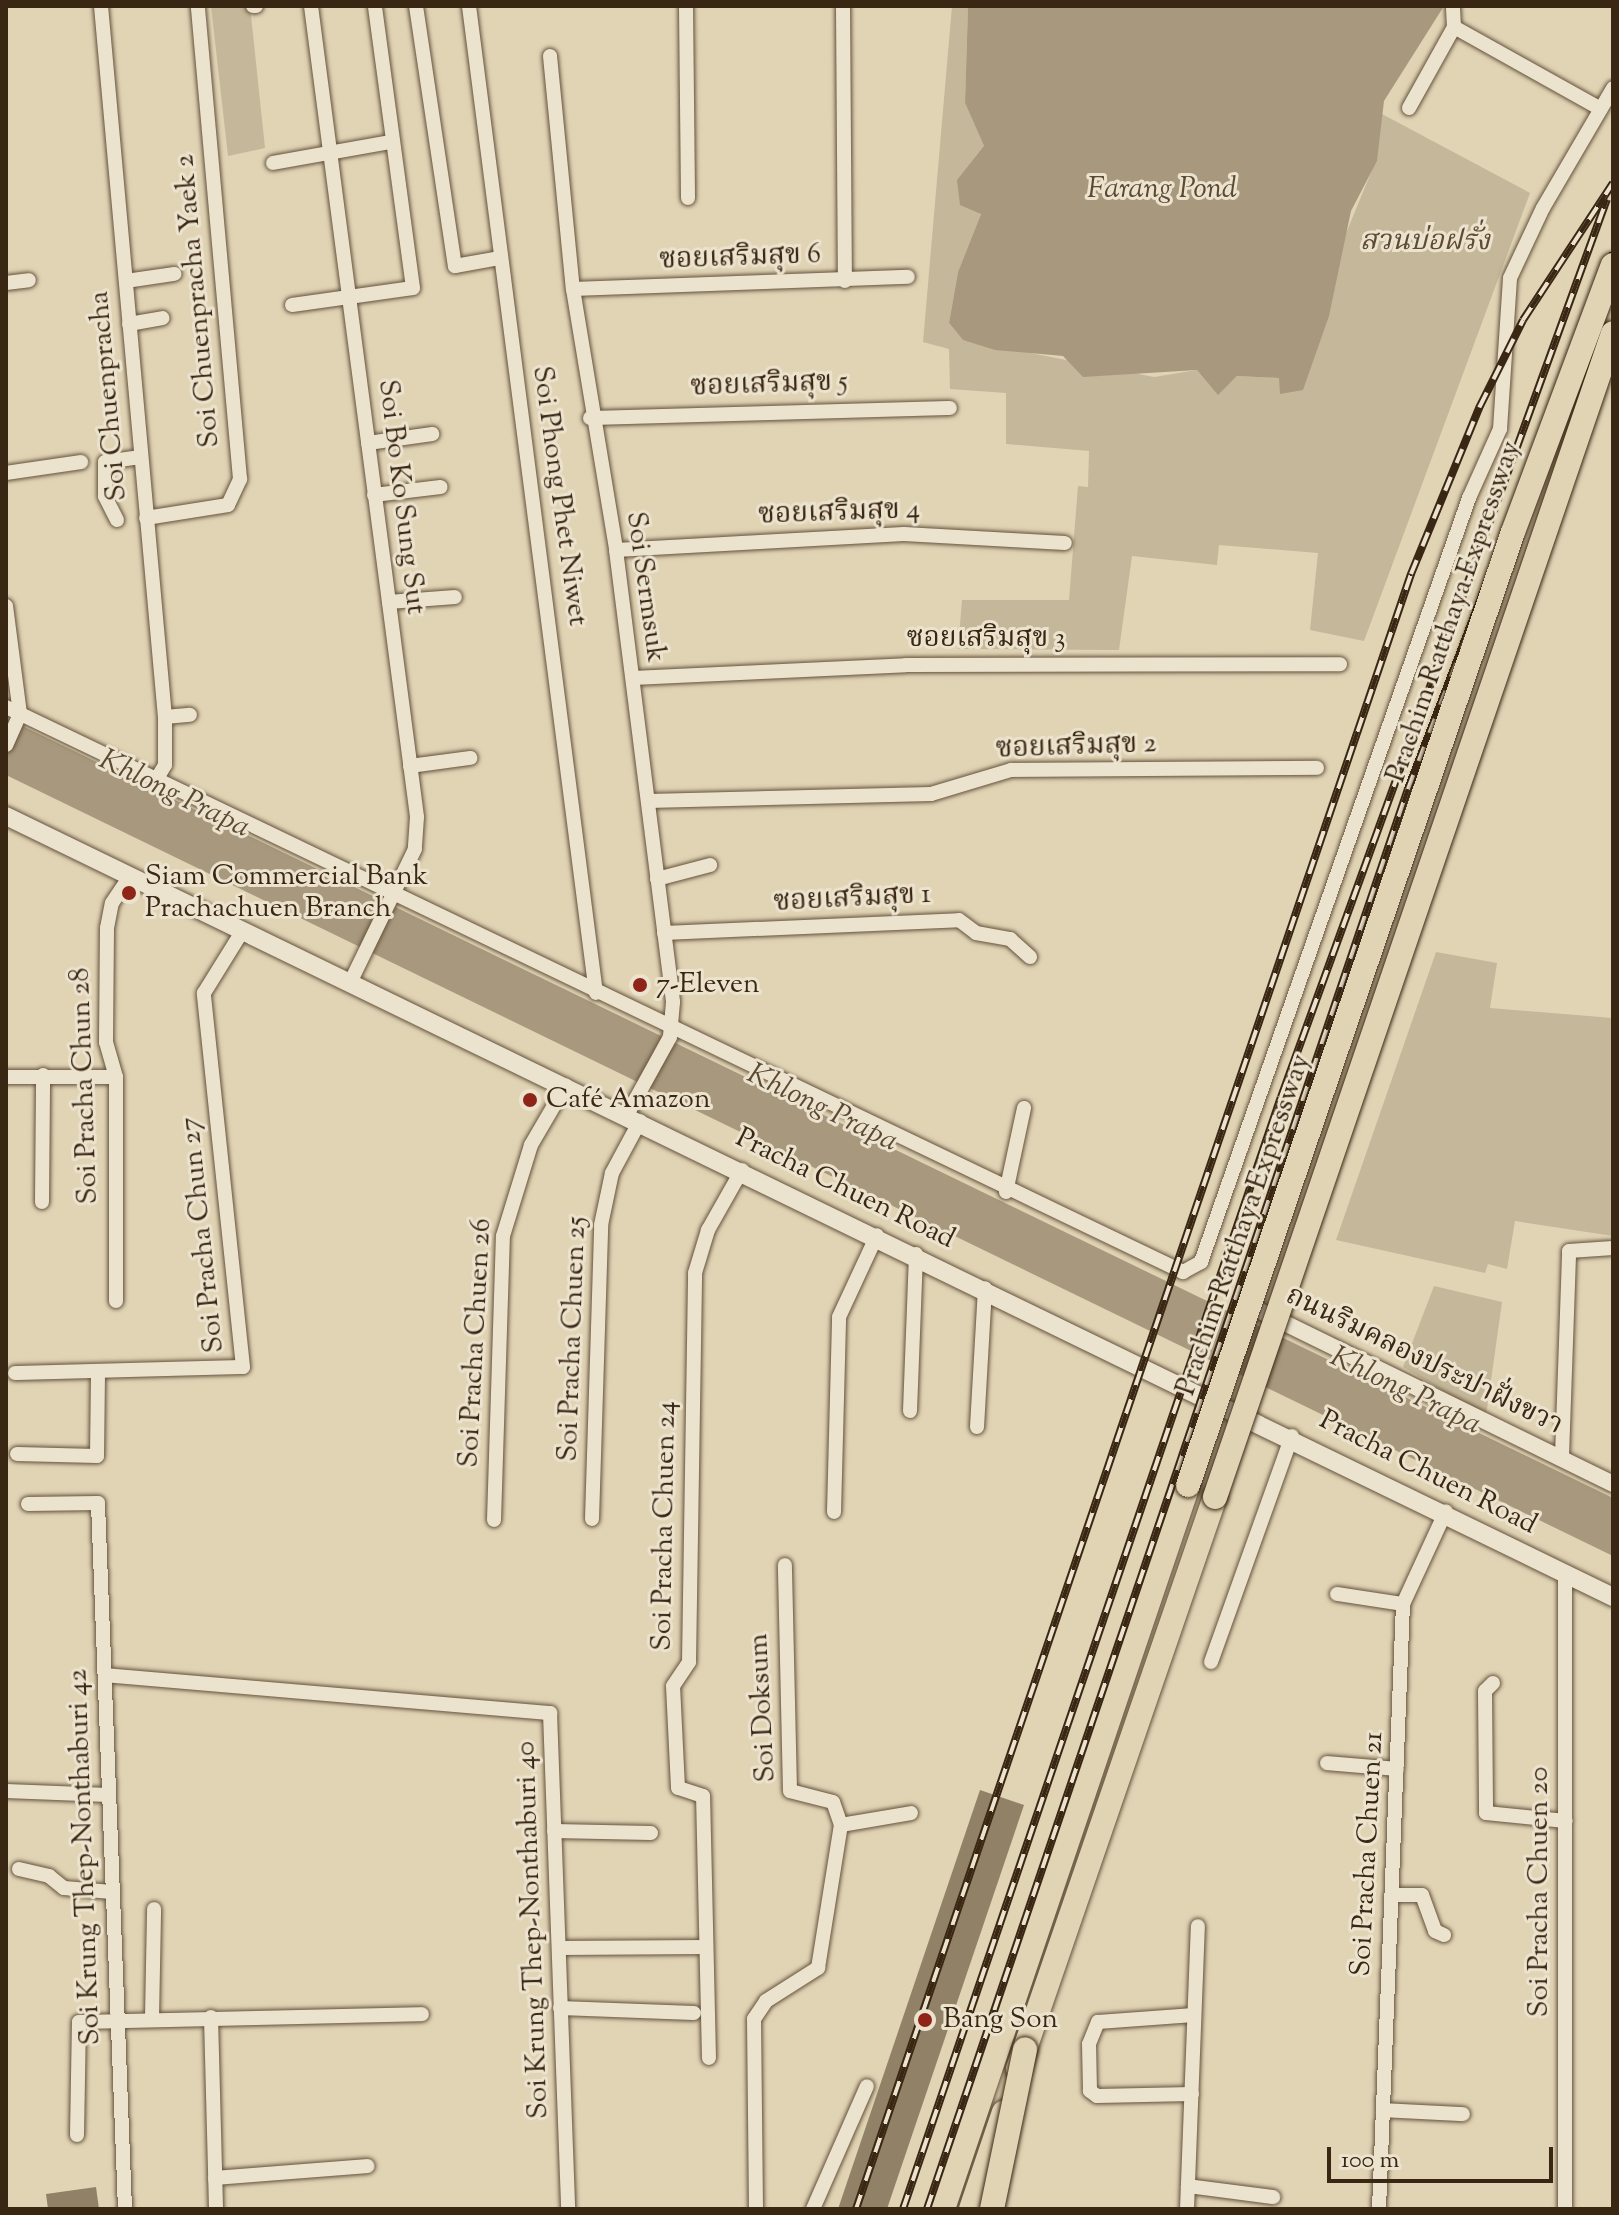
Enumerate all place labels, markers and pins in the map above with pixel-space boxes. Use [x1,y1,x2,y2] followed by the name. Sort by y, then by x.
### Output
[145,860,428,926] place label: Siam Commercial Bank Prachachuen Branch
[120,884,138,902] marker: Siam Commercial Bank Prachachuen Branch
[656,968,760,1002] place label: 7-Eleven
[631,976,649,994] marker: 7-Eleven
[546,1083,710,1117] place label: Café Amazon
[521,1091,539,1109] marker: Café Amazon
[943,2003,1058,2037] place label: Bang Son
[914,2009,936,2031] marker: Bang Son

